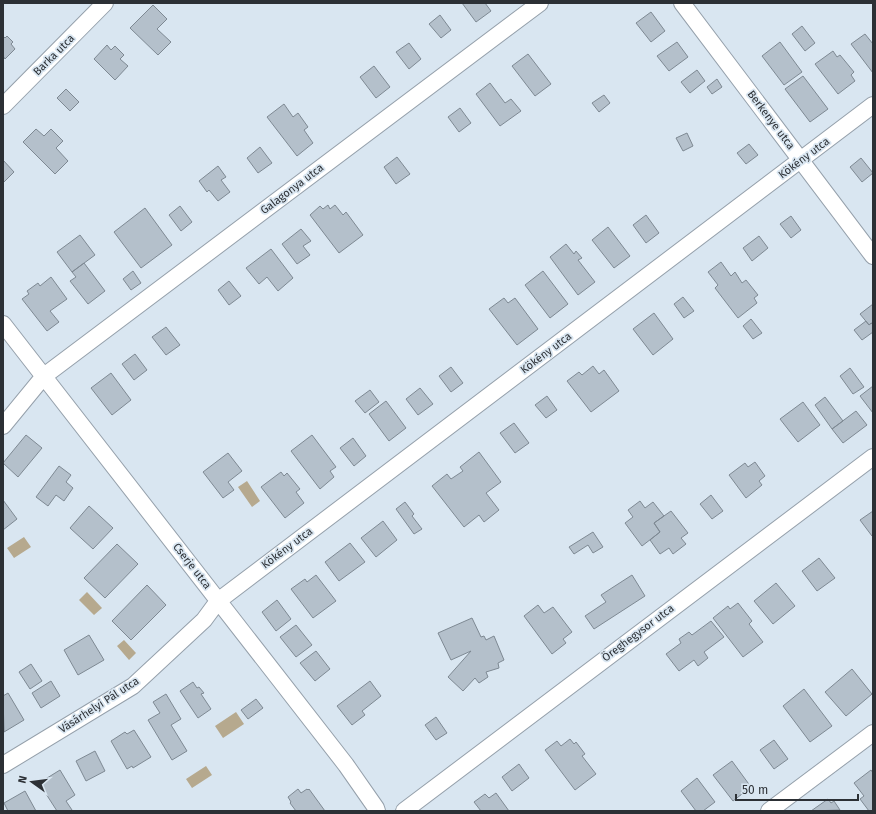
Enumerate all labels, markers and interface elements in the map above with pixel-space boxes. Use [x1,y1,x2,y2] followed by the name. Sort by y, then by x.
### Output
[31,32,77,78] street label: Barka utca
[745,88,797,152] street label: Berkenye utca
[776,135,832,181] street label: Kökény utca
[258,161,326,217] street label: Galagonya utca
[518,330,574,376] street label: Kökény utca
[259,525,315,571] street label: Kökény utca
[170,540,214,592] street label: Cserje utca
[599,601,677,664] street label: Öreghegysor utca
[56,674,142,736] street label: Vásárhelyi Pál utca
[12,762,52,802] north arrow
[16,775,30,785] text: N
[736,776,858,802] scale bar
[742,783,768,797] text: 50 m

